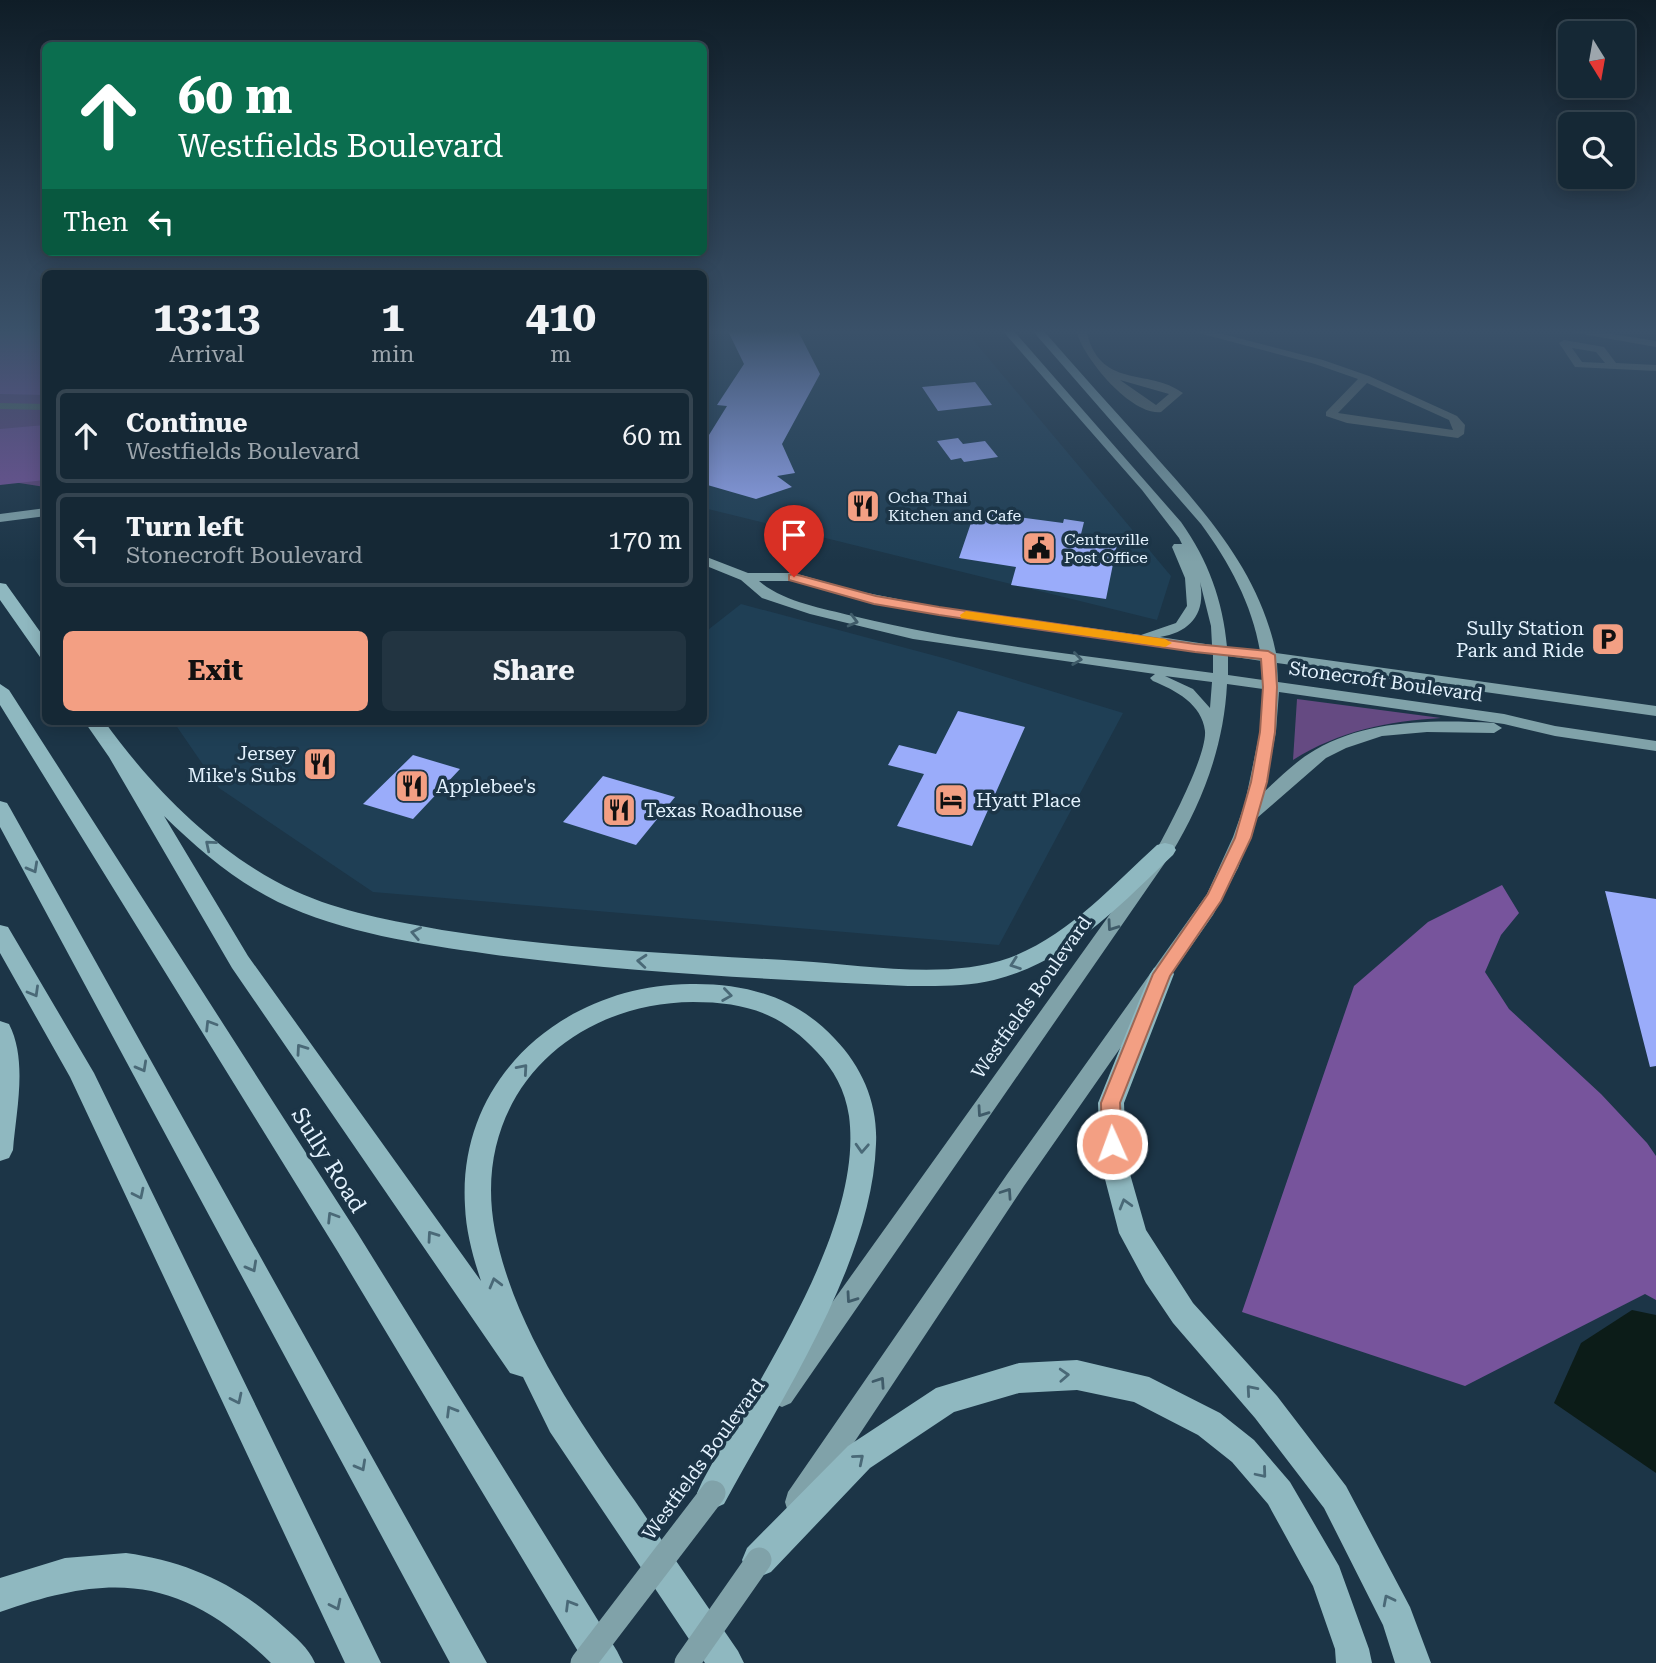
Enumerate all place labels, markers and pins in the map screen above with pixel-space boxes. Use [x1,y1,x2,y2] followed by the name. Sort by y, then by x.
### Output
[844,487,882,525] restaurant icon: Ocha Thai Kitchen and Cafe
[888,488,1022,525] place label: Ocha Thai Kitchen and Cafe
[764,505,824,577] pin
[1020,529,1058,567] public building icon: Centreville Post Office
[1064,530,1149,567] place label: Centreville Post Office
[1456,617,1584,662] place label: Sully Station Park and Ride
[1589,620,1627,658] parking icon: Sully Station Park and Ride
[188,742,297,787] place label: Jersey Mike's Subs
[301,745,339,783] restaurant icon: Jersey Mike's Subs
[393,767,431,805] restaurant icon: Applebee's
[436,775,536,798] place label: Applebee's
[932,781,970,819] hotel icon: Hyatt Place
[976,789,1081,812] place label: Hyatt Place
[600,791,638,829] restaurant icon: Texas Roadhouse
[644,799,803,822] place label: Texas Roadhouse

